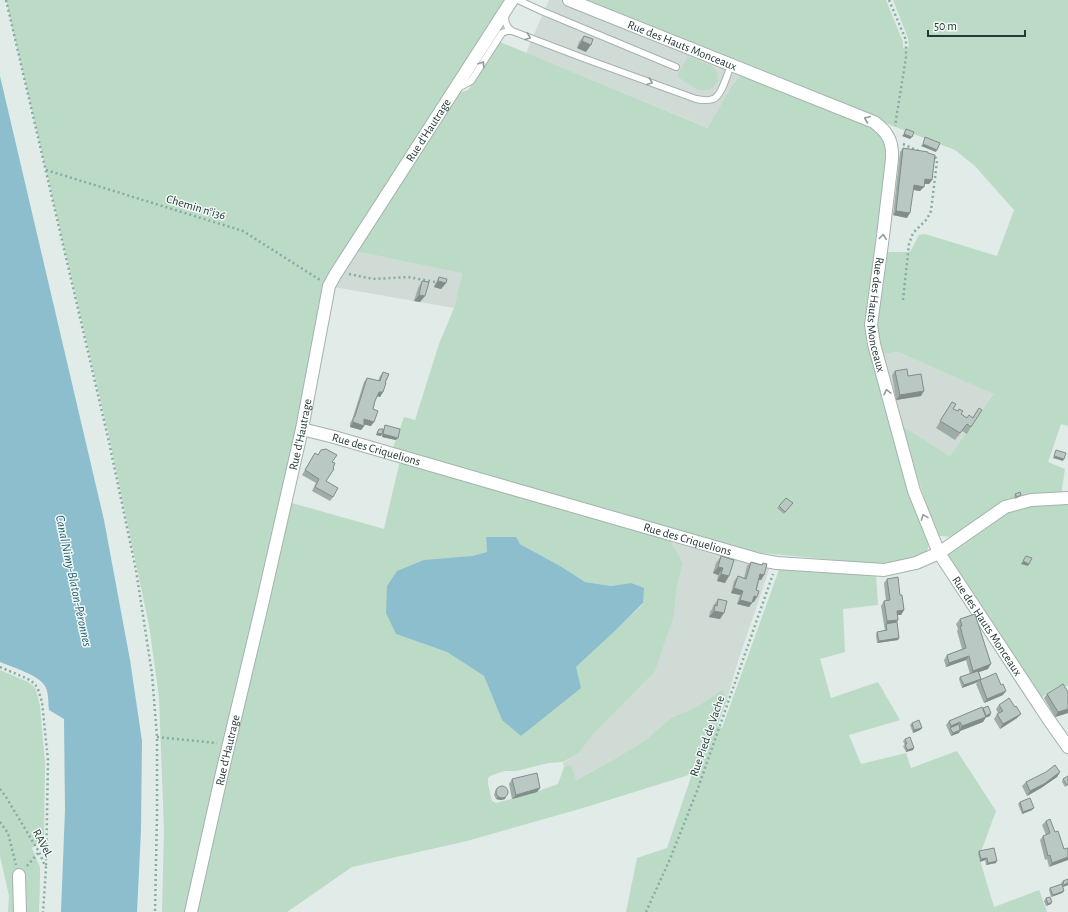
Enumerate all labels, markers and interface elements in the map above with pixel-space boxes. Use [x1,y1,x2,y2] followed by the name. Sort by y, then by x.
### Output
[928,12,1025,38] scale bar
[626,18,739,73] street label: Rue des Hauts Monceaux
[934,20,957,32] text: 50 m
[524,32,531,40] one-way arrow
[477,61,485,68] one-way arrow
[646,78,653,86] one-way arrow
[404,96,453,164] street label: Rue d'Hautrage
[864,116,872,124] one-way arrow
[165,192,227,222] street label: Chemin n°i36
[878,234,887,240] one-way arrow
[865,256,887,373] street label: Rue des Hauts Monceaux
[884,389,892,395] one-way arrow
[287,398,314,471] street label: Rue d'Hautrage
[331,431,422,468] street label: Rue des Criquelions
[920,513,928,520] one-way arrow
[53,514,93,648] water label: Canal Nimy-Blaton-Péronnes
[642,521,733,558] street label: Rue des Criquelions
[950,574,1024,678] street label: Rue des Hauts Monceaux
[688,694,726,778] street label: Rue Pied de Vache
[213,713,242,787] street label: Rue d'Hautrage
[31,827,55,859] street label: RAVeL

